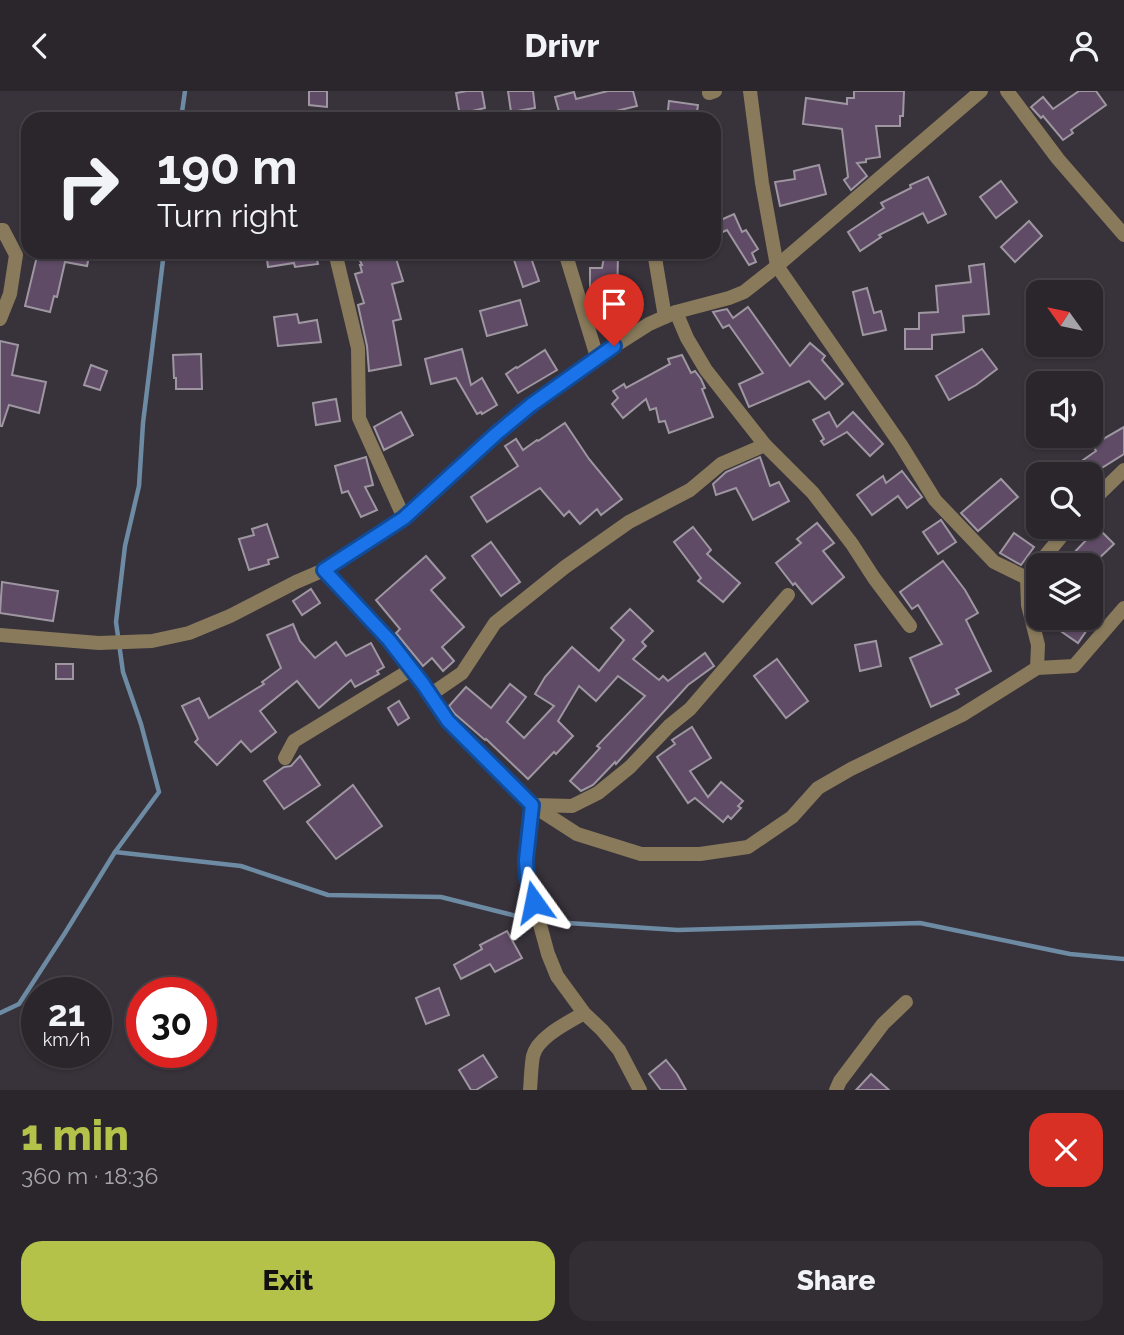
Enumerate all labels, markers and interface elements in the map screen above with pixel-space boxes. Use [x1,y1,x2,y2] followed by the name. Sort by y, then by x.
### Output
[21,27,59,65] icon: back
[525,27,599,64] text: Drivr
[1065,27,1103,65] icon: person
[157,138,298,195] text: 190 m
[42,140,133,231] icon: right
[157,197,298,234] text: Turn right
[584,274,644,346] pin
[1026,280,1102,357] north arrow
[1026,280,1103,630] map controls
[595,285,633,323] icon: arrive
[1026,371,1103,448] button: sound
[1026,462,1103,539] button: search
[1026,553,1103,630] button: layers
[497,865,571,939] position arrow
[126,977,217,1068] speed limit sign: 30
[48,993,85,1034] text: 21
[43,1029,90,1050] text: km/h
[21,1111,129,1160] text: 1 min
[1029,1113,1103,1187] button: close
[21,1162,158,1189] text: 360 m · 18:36
[21,1241,555,1321] button: Exit
[569,1241,1103,1321] button: Share

